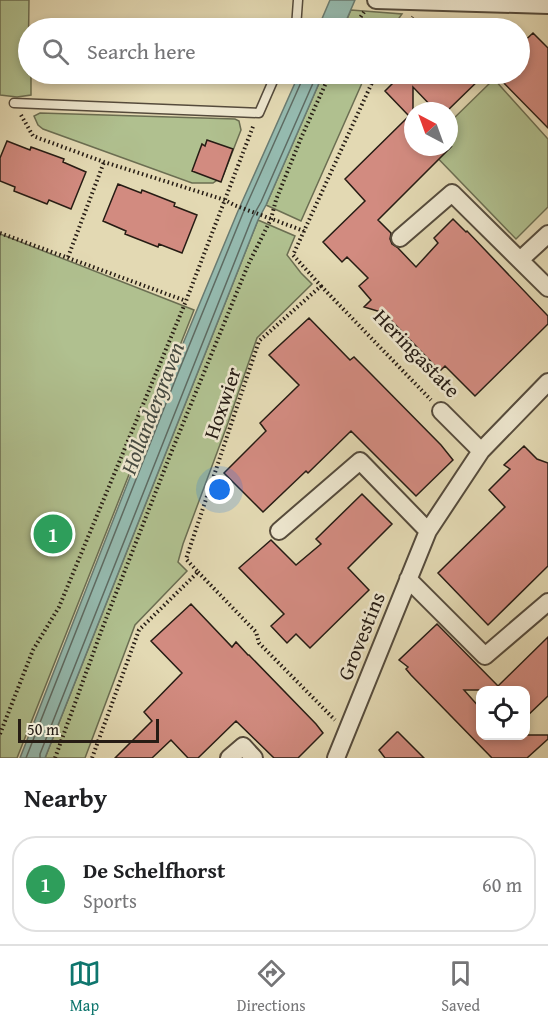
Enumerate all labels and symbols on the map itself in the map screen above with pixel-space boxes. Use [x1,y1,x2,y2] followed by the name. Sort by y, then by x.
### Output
[404,102,458,156] north arrow
[366,301,468,405] street label: Heringastate
[112,337,192,480] water label: Hollandergraven
[195,363,249,443] street label: Hoxwier
[205,475,234,504] your location
[34,512,72,556] pin: 1
[329,587,393,685] street label: Grovestins
[18,716,159,744] scale bar

